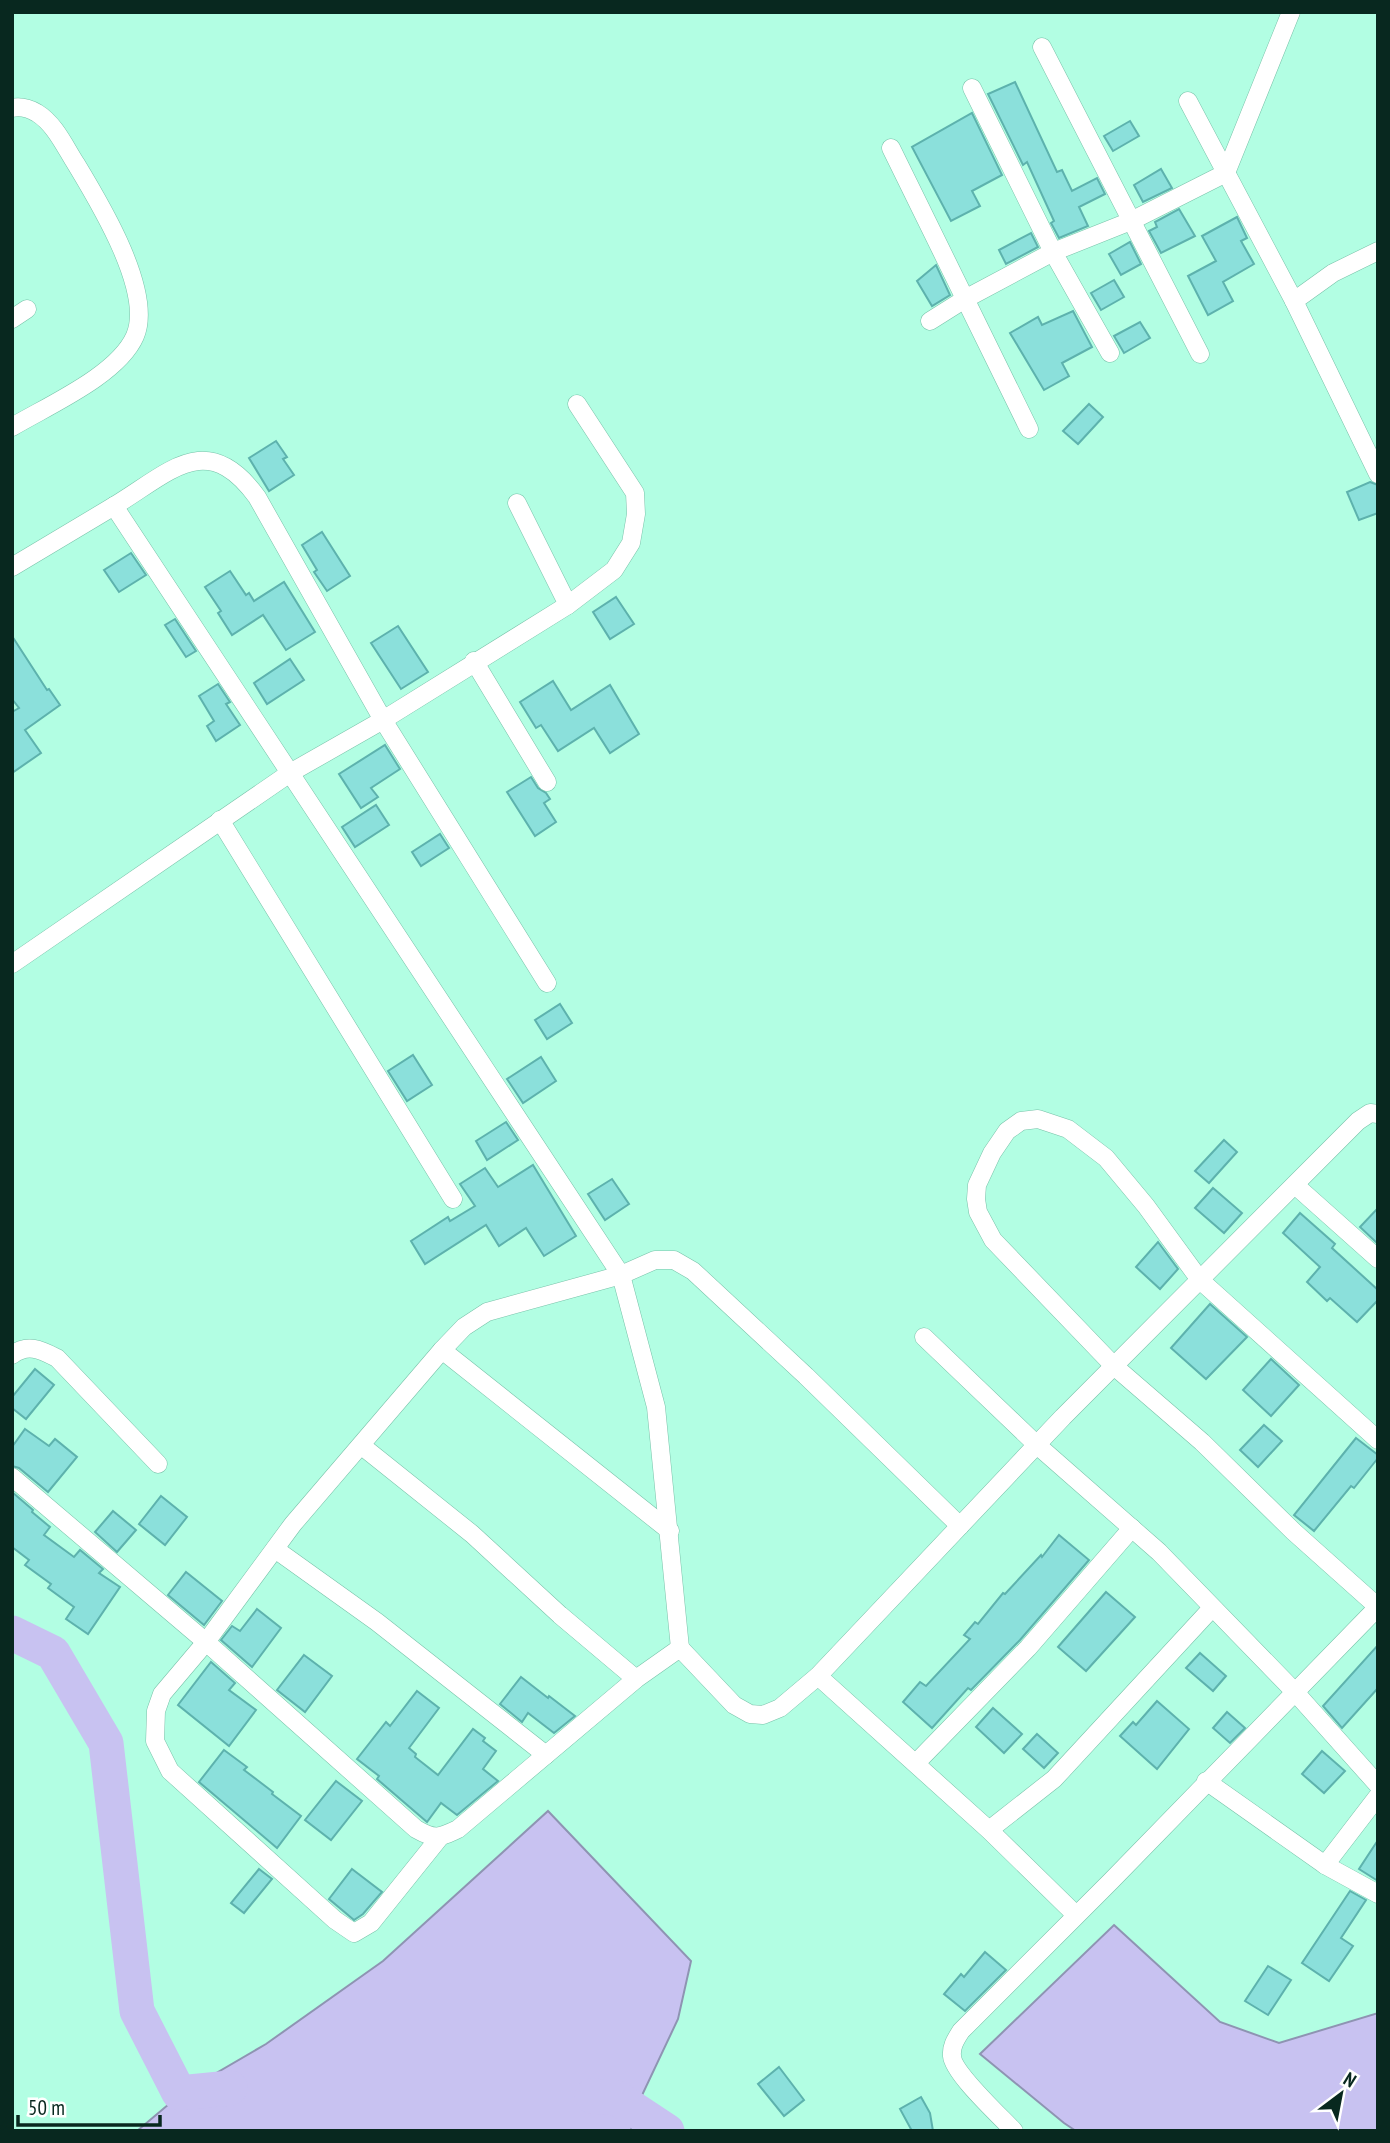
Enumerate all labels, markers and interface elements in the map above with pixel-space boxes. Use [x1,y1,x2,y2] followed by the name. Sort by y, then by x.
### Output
[1306,2059,1376,2129] north arrow
[1339,2067,1361,2092] text: N
[18,2084,159,2128] scale bar
[28,2094,65,2121] text: 50 m

